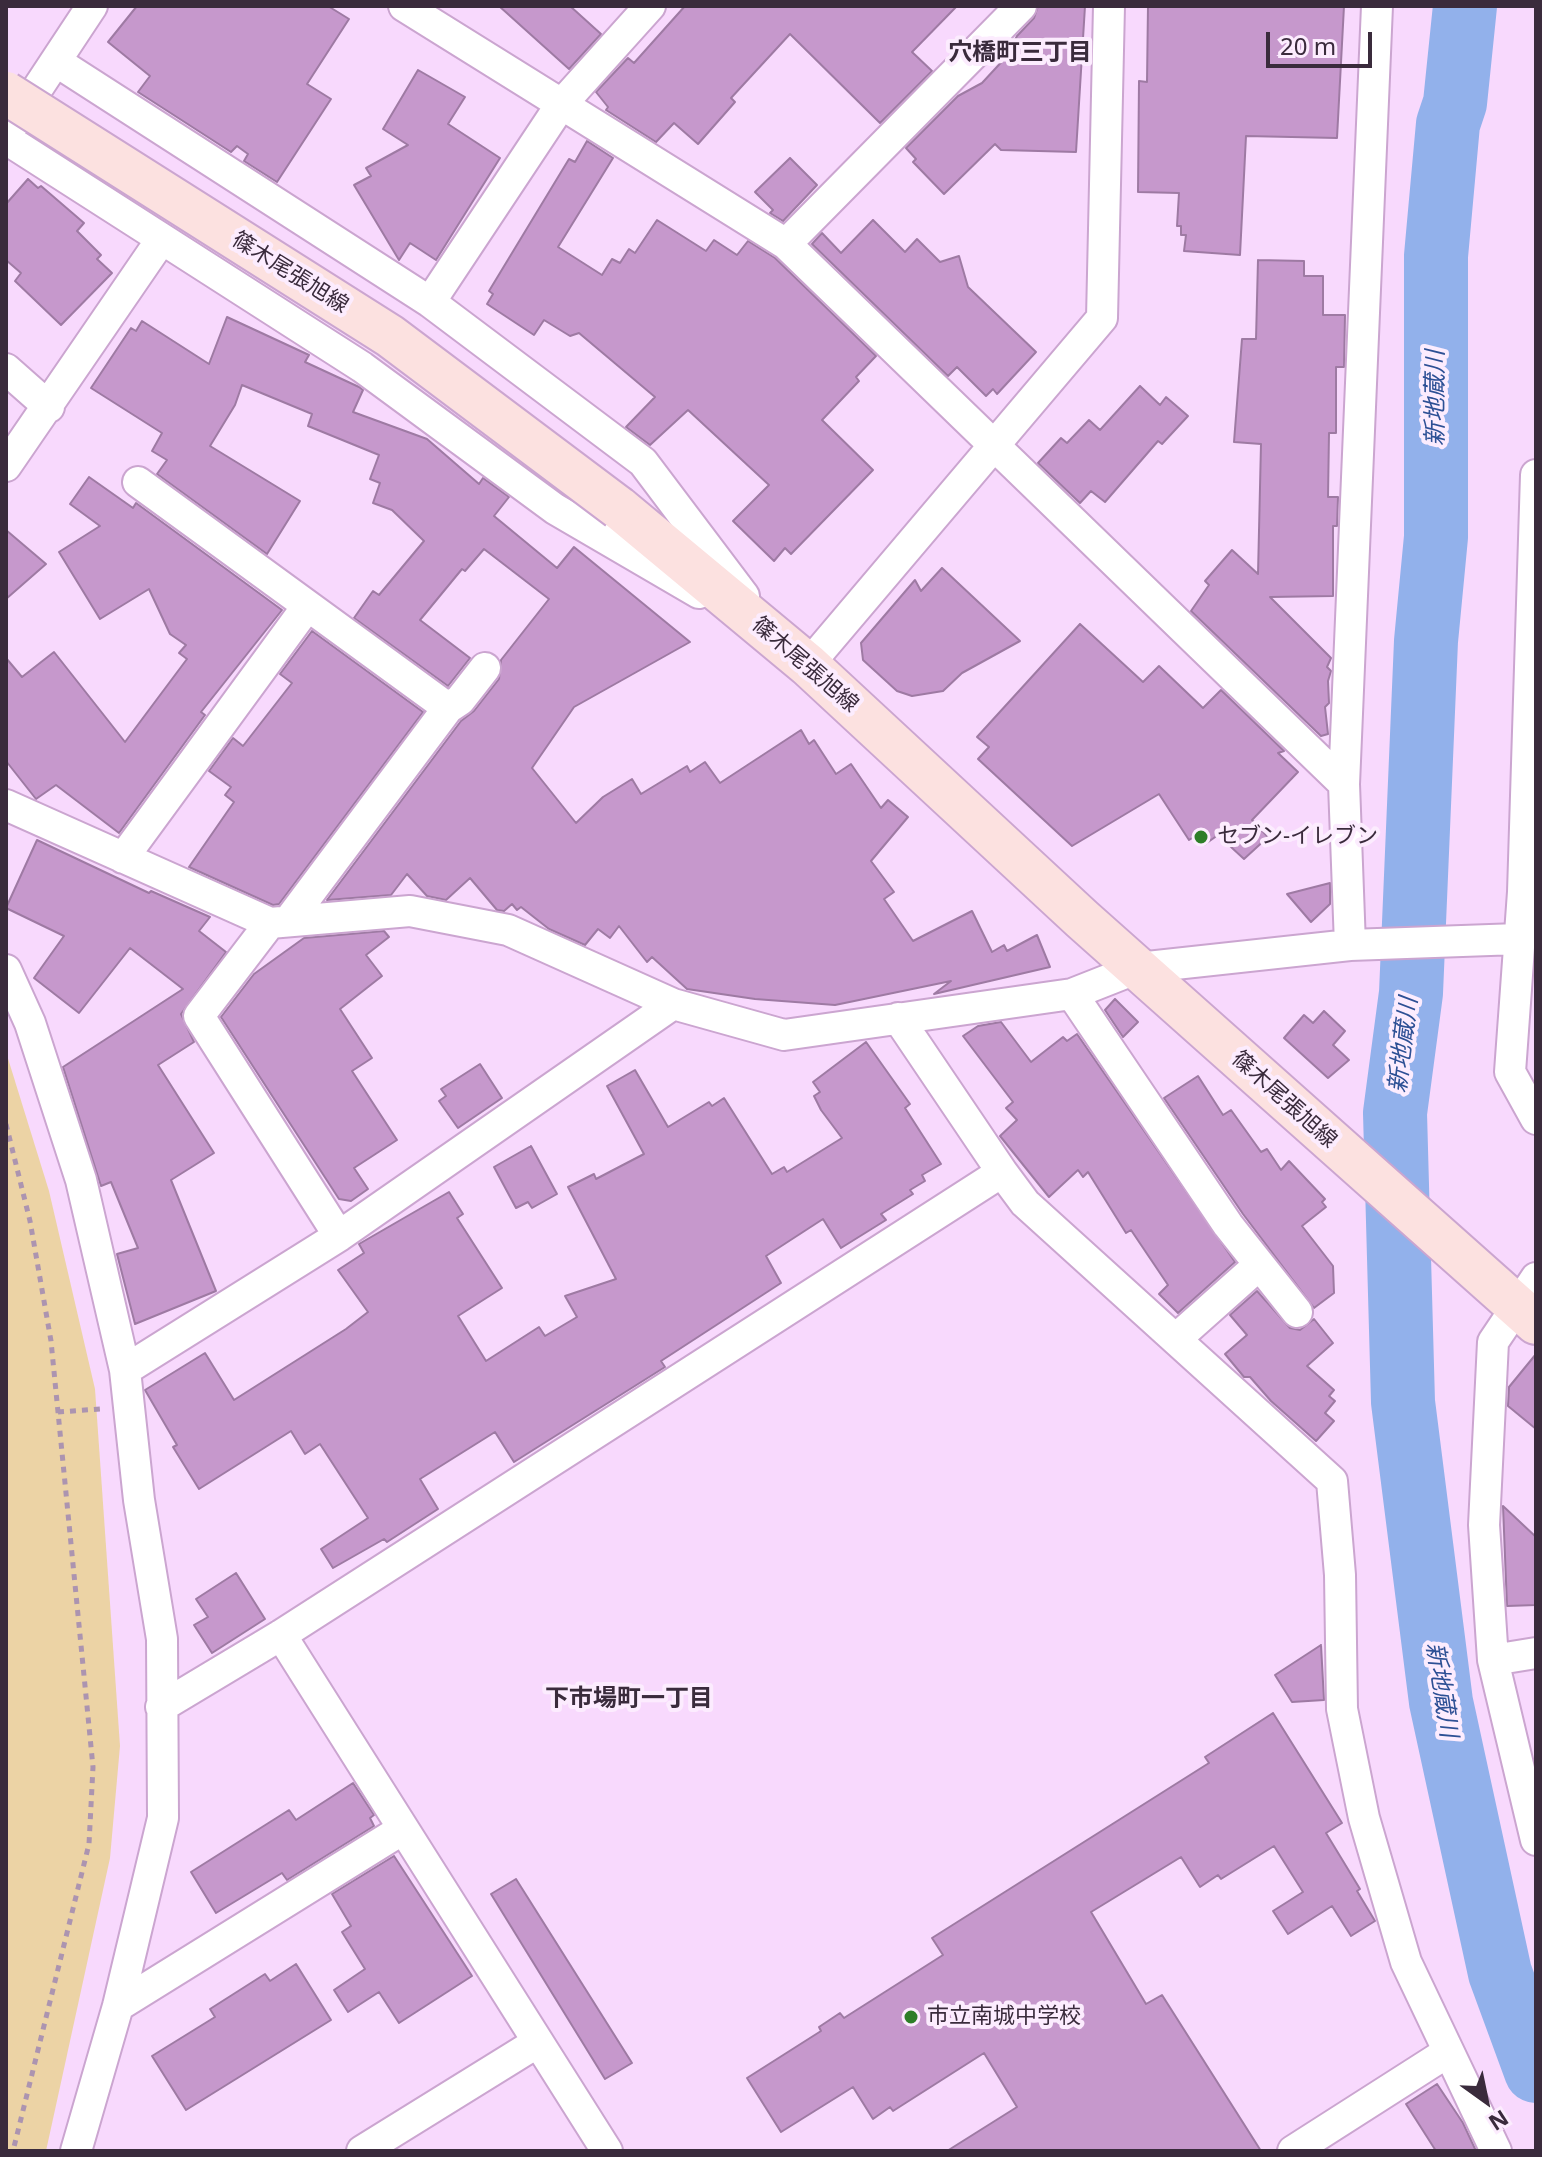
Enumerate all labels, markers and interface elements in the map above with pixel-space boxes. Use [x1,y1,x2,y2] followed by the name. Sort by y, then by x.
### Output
[1270,16,1376,66] scale bar
[1280,29,1336,62] text: 20 m
[948,39,1092,67] district label: 穴橋町三丁目
[227,227,353,319] street label: 篠木尾張旭線
[1422,350,1450,446] water label: 新地蔵川
[747,612,863,718] street label: 篠木尾張旭線
[1217,824,1378,850] place label: セブン-イレブン
[1192,828,1210,846] marker: セブン-イレブン
[1384,996,1424,1094] water label: 新地蔵川
[1226,1046,1342,1154] street label: 篠木尾張旭線
[1419,1640,1463,1740] water label: 新地蔵川
[545,1685,713,1713] district label: 下市場町一丁目
[927,2004,1081,2030] place label: 市立南城中学校
[902,2008,920,2026] marker: 市立南城中学校
[1446,2061,1526,2141] north arrow
[1483,2104,1515,2139] text: N

